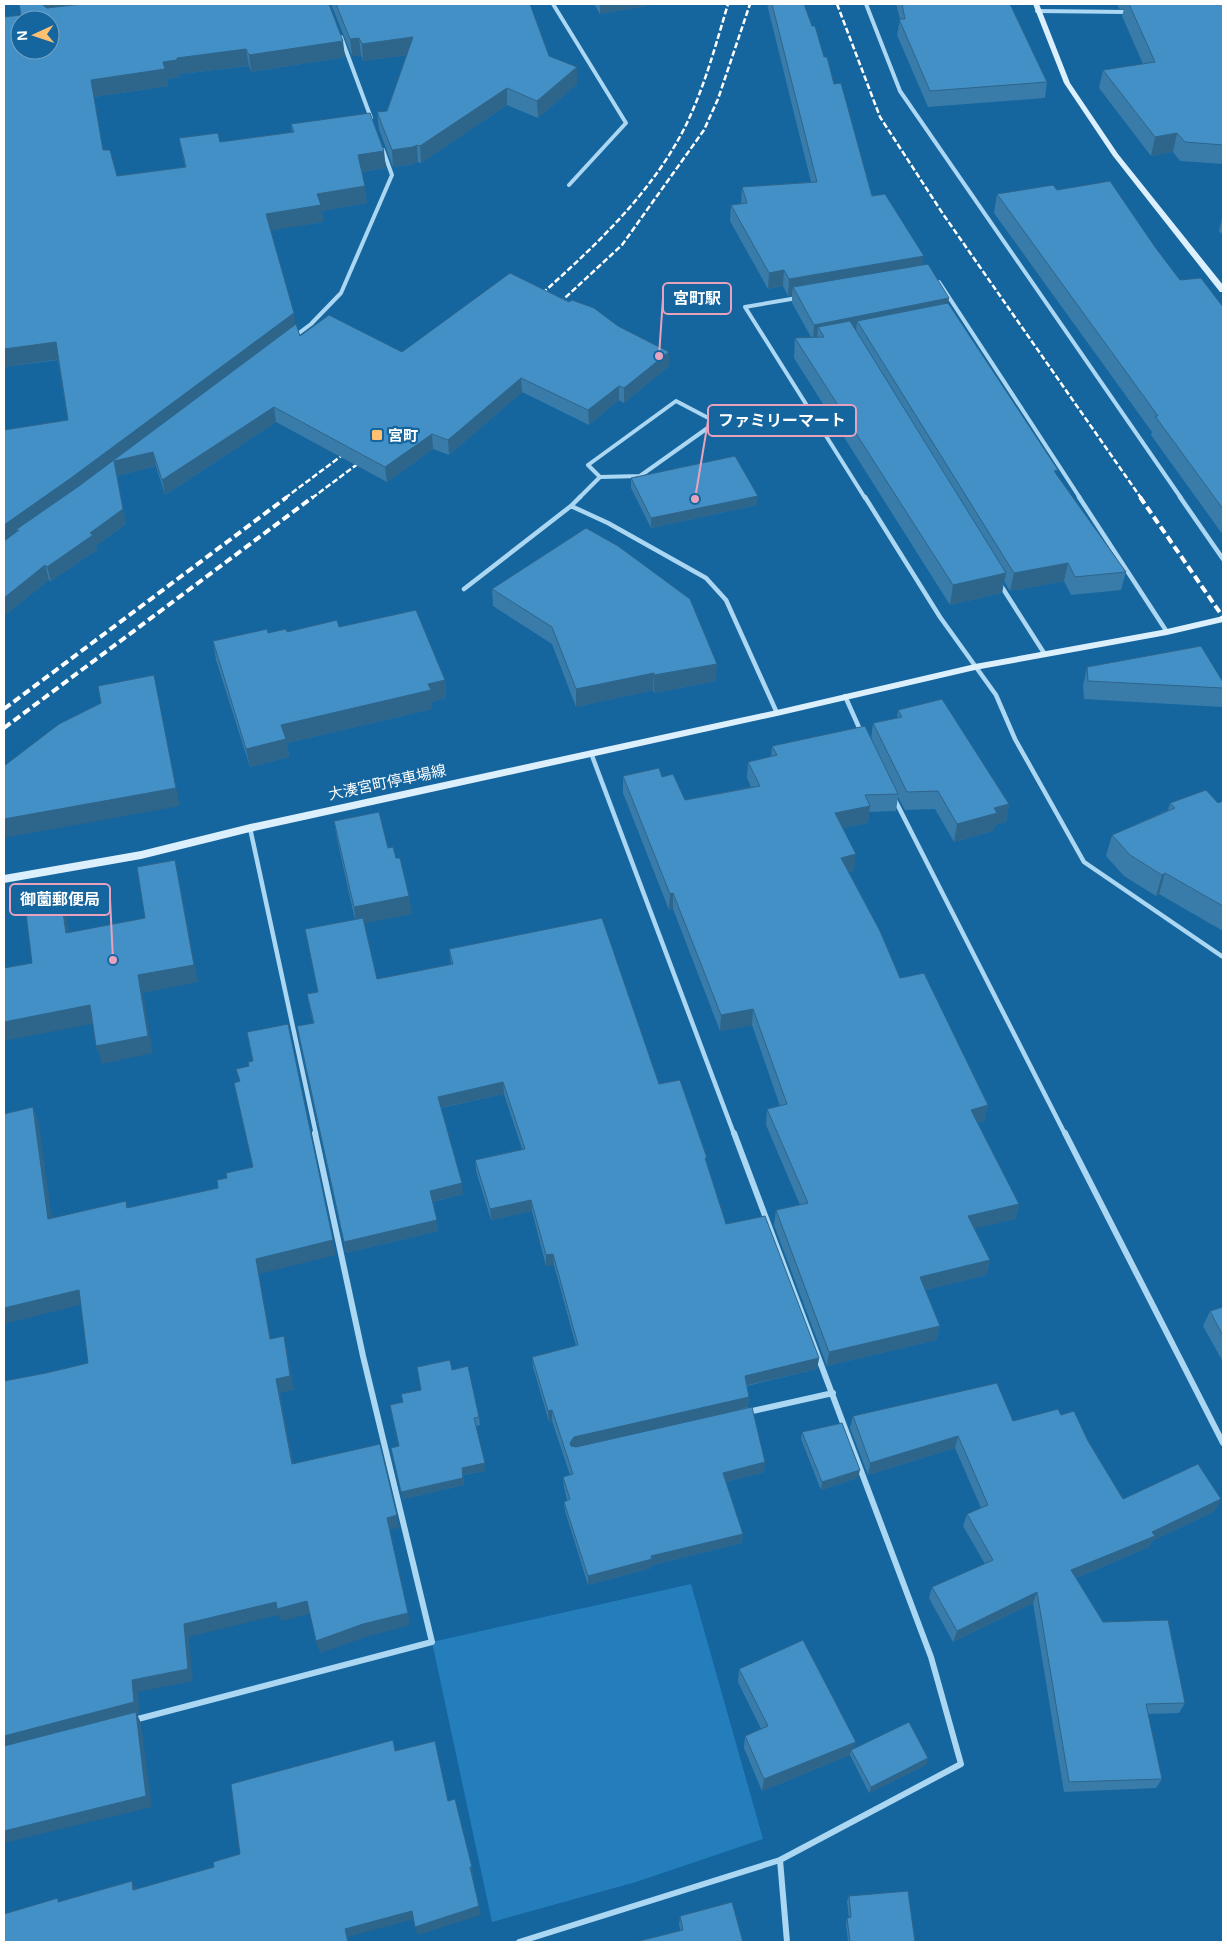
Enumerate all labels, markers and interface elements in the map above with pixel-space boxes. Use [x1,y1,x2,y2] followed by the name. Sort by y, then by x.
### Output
[10,10,60,60] north arrow
[14,30,30,41] text: N
[663,283,731,314] callout: 宮町駅
[673,290,721,307] text: 宮町駅
[708,405,856,436] callout: ファミリーマート
[718,412,846,429] text: ファミリーマート
[388,427,418,444] place label: 宮町
[370,428,384,442] marker: 宮町
[327,761,447,803] street label: 大湊宮町停車場線
[10,884,110,915] callout: 御薗郵便局
[20,891,100,908] text: 御薗郵便局

